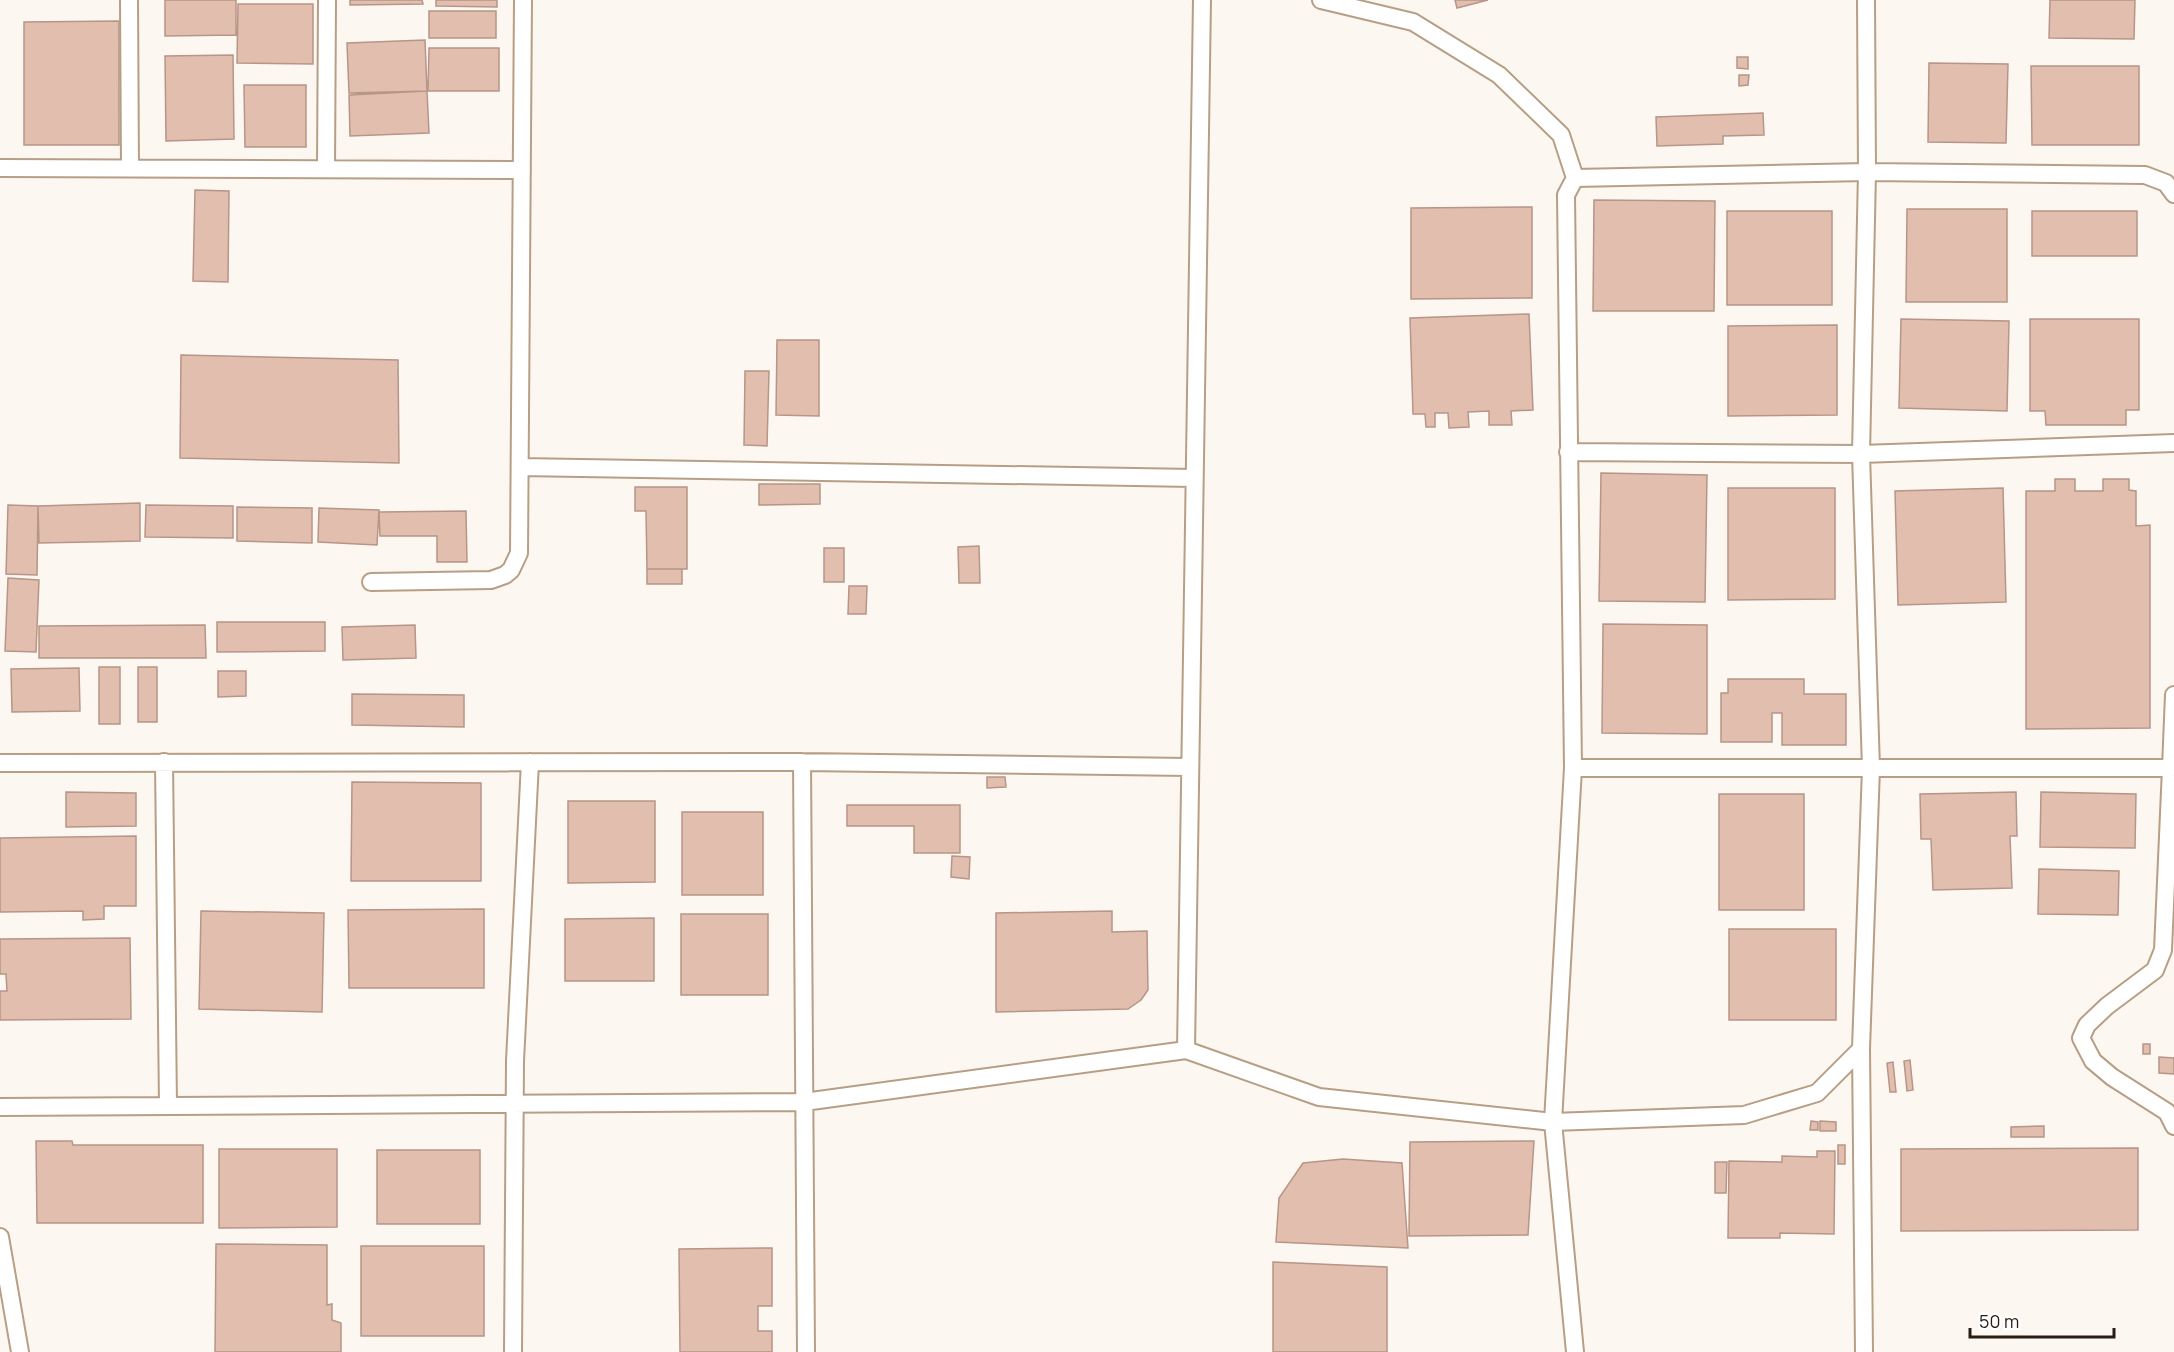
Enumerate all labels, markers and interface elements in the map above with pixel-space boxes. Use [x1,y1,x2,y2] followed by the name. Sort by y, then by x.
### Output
[1970,1301,2114,1339] scale bar
[1979,1309,2019,1333] text: 50 m

